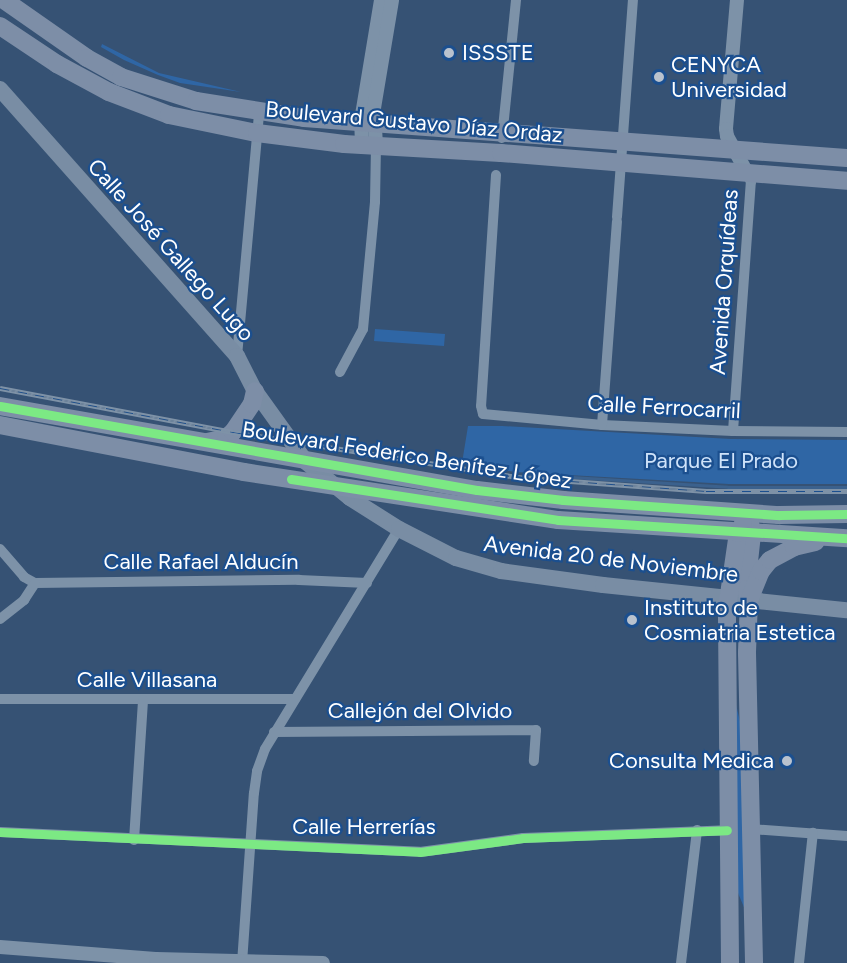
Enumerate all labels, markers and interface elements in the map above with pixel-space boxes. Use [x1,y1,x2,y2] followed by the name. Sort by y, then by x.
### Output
[462,40,534,66] place label: ISSSTE
[440,44,458,62] marker: ISSSTE
[671,51,787,102] place label: CENYCA Universidad
[652,70,666,84] marker: CENYCA Universidad
[264,96,564,148] street label: Boulevard Gustavo Díaz Ordaz
[82,153,260,347] street label: Calle José Gallego Lugo
[704,188,744,376] street label: Avenida Orquídeas
[587,390,741,424] street label: Calle Ferrocarril
[240,416,574,494] street label: Boulevard Federico Benítez López
[644,448,798,474] park label: Parque El Prado
[482,530,740,588] street label: Avenida 20 de Noviembre
[104,549,298,575] street label: Calle Rafael Alducín
[644,594,836,646] place label: Instituto de Cosmiatria Estetica
[625,613,639,627] marker: Instituto de Cosmiatria Estetica
[77,667,217,693] street label: Calle Villasana
[328,698,512,724] street label: Callejón del Olvido
[609,748,774,774] place label: Consulta Medica
[778,752,796,770] marker: Consulta Medica
[292,814,436,840] street label: Calle Herrerías

